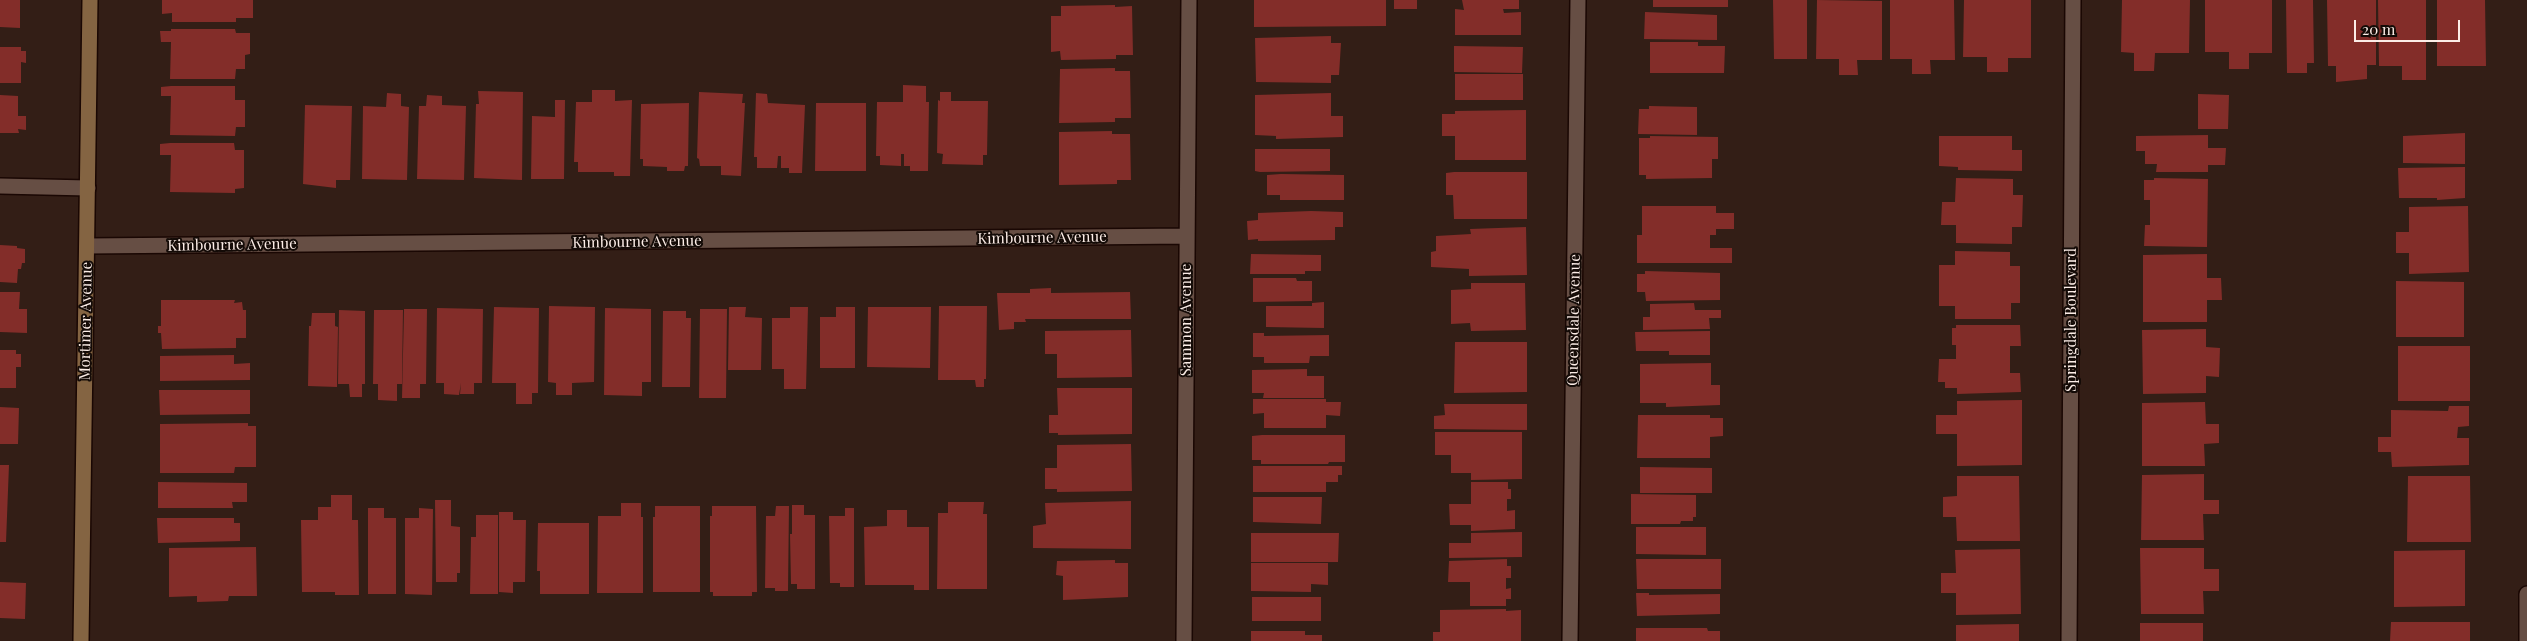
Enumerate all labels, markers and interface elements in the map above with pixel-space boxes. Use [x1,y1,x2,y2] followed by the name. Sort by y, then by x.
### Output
[2357,10,2463,42] scale bar
[2362,19,2395,39] text: 20 m
[977,228,1107,248] street label: Kimbourne Avenue
[572,232,702,252] street label: Kimbourne Avenue
[167,235,297,255] street label: Kimbourne Avenue
[2062,248,2080,392] street label: Springdale Boulevard
[1564,254,1584,386] street label: Queensdale Avenue
[76,262,96,380] street label: Mortimer Avenue
[1177,264,1195,376] street label: Sammon Avenue

